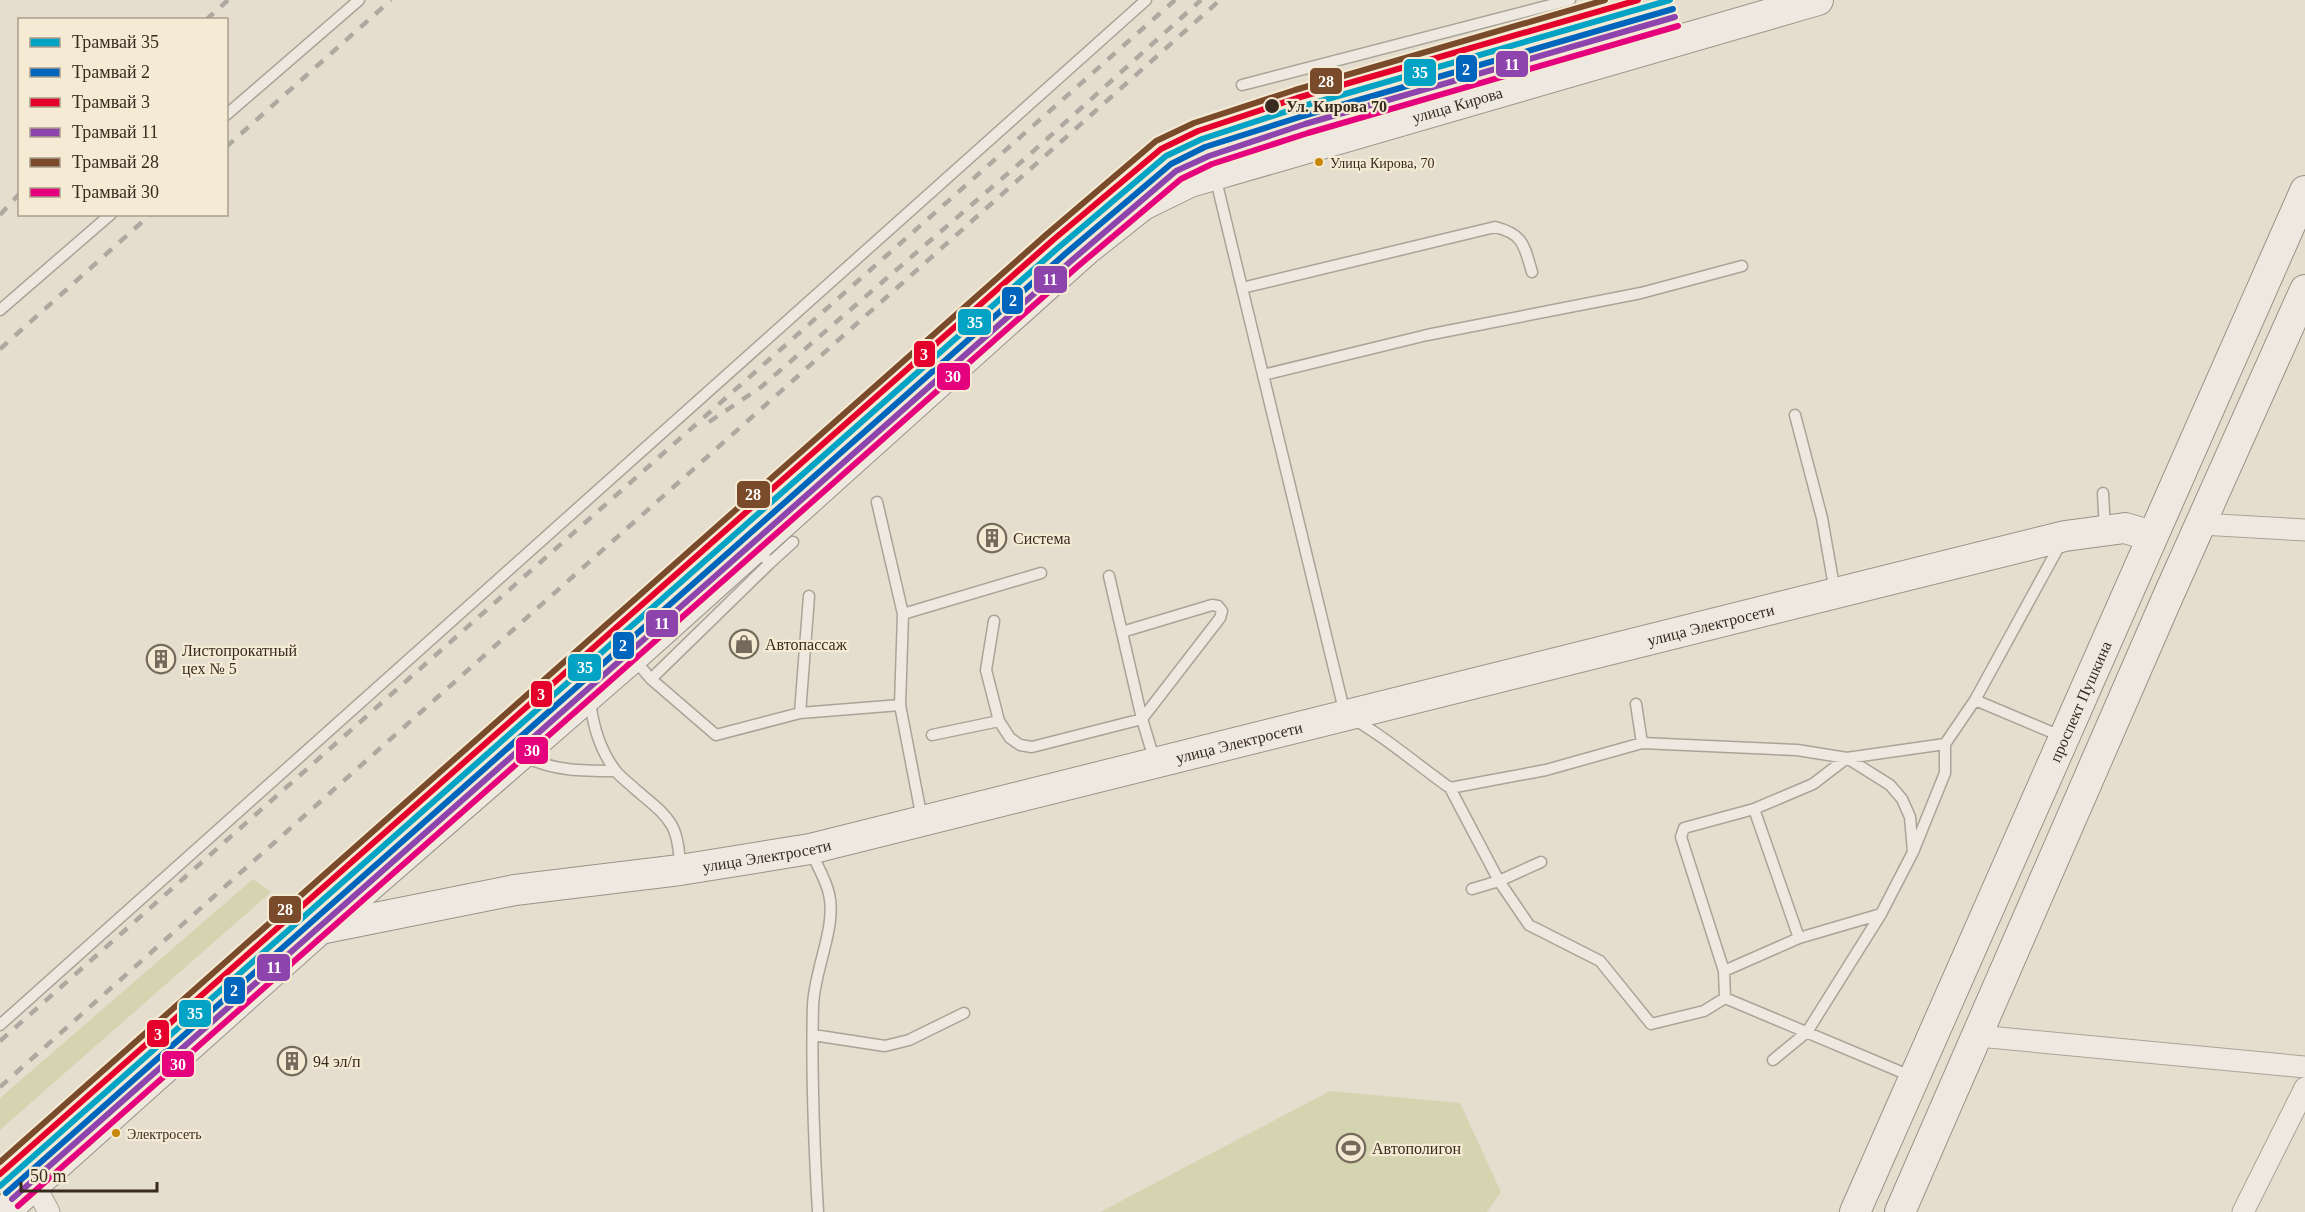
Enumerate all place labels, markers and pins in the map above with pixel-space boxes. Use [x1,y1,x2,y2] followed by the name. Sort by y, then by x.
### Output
[1263,97,1281,115] marker: Ул. Кирова 70
[1286,98,1387,116] place label: Ул. Кирова 70
[1313,156,1325,168] marker: Улица Кирова, 70
[1330,156,1435,171] place label: Улица Кирова, 70
[976,522,1008,554] building icon: Система
[1013,530,1071,547] place label: Система
[728,628,760,660] shop icon: Автопассаж
[765,636,848,653] place label: Автопассаж
[182,642,297,678] place label: Листопрокатный цех № 5
[145,643,177,675] building icon: Листопрокатный цех № 5
[276,1045,308,1077] building icon: 94 эл/п
[313,1053,361,1070] place label: 94 эл/п
[110,1127,122,1139] marker: Электросеть
[127,1127,202,1142] place label: Электросеть
[1335,1132,1367,1164] sports icon: Автополигон
[1372,1140,1462,1157] place label: Автополигон

